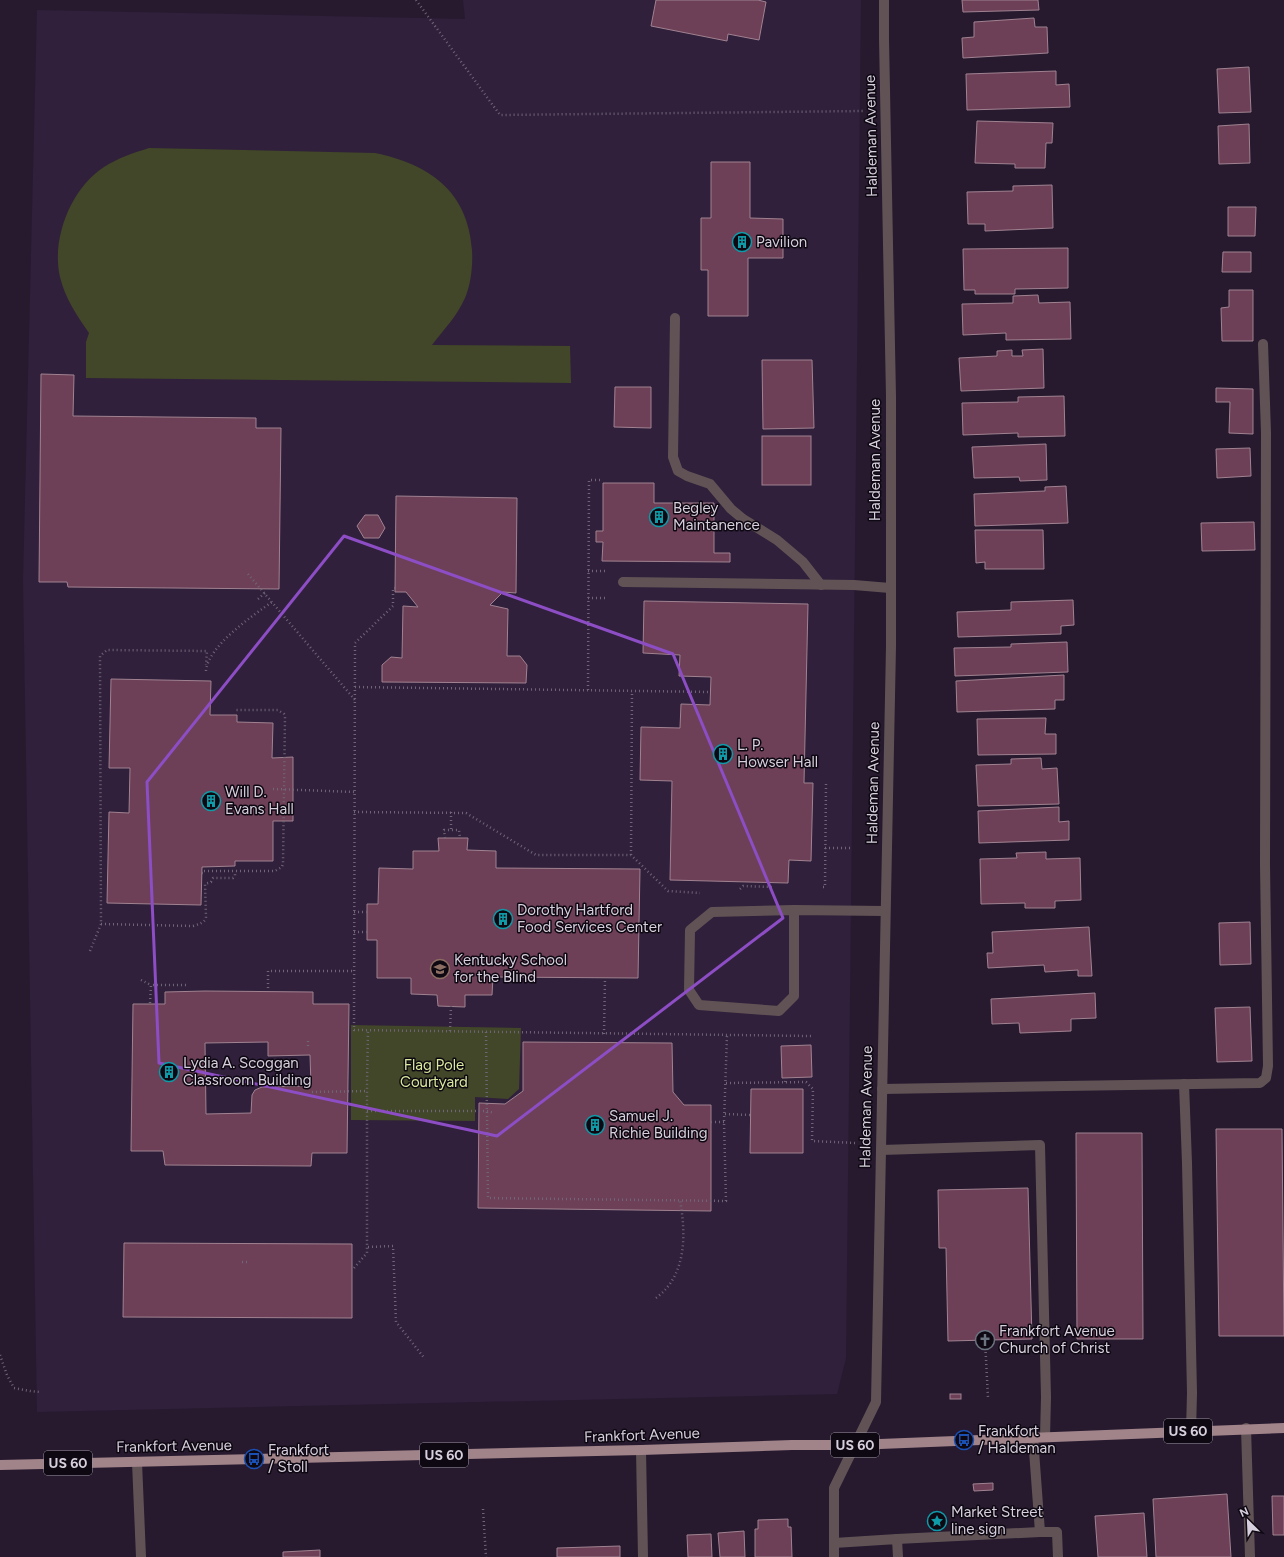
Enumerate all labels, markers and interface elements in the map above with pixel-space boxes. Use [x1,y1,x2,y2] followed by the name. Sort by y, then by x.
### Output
[861,75,881,197] street label: Haldeman Avenue
[731,231,753,253] building icon: Pavilion
[756,233,807,251] place label: Pavilion
[866,399,884,521] street label: Haldeman Avenue
[673,499,760,534] place label: Begley Maintanence
[648,506,670,528] building icon: Begley Maintanence
[863,722,883,844] street label: Haldeman Avenue
[737,736,818,771] place label: L. P. Howser Hall
[712,743,734,765] building icon: L. P. Howser Hall
[225,783,294,818] place label: Will D. Evans Hall
[200,790,222,812] building icon: Will D. Evans Hall
[517,901,662,936] place label: Dorothy Hartford Food Services Center
[492,908,514,930] building icon: Dorothy Hartford Food Services Center
[454,951,567,986] place label: Kentucky School for the Blind
[429,958,451,980] school or university icon: Kentucky School for the Blind
[856,1046,876,1168] street label: Haldeman Avenue
[183,1054,311,1089] place label: Lydia A. Scoggan Classroom Building
[400,1056,468,1091] park label: Flag Pole Courtyard
[158,1061,180,1083] building icon: Lydia A. Scoggan Classroom Building
[609,1107,708,1142] place label: Samuel J. Richie Building
[584,1114,606,1136] building icon: Samuel J. Richie Building
[999,1322,1115,1357] place label: Frankfort Avenue Church of Christ
[974,1329,996,1351] church icon: Frankfort Avenue Church of Christ
[1164,1419,1212,1443] road number: US 60
[978,1422,1056,1457] place label: Frankfort / Haldeman
[584,1424,700,1446] street label: Frankfort Avenue
[953,1429,975,1451] bus stop icon: Frankfort / Haldeman
[831,1433,879,1457] road number: US 60
[116,1436,232,1456] street label: Frankfort Avenue
[268,1441,330,1476] place label: Frankfort / Stoll
[420,1443,468,1467] road number: US 60
[243,1448,265,1470] bus stop icon: Frankfort / Stoll
[44,1451,92,1475] road number: US 60
[1228,1501,1268,1541] north arrow
[951,1503,1043,1538] place label: Market Street line sign
[1238,1505,1251,1520] text: N
[926,1510,948,1532] place icon: Market Street line sign

